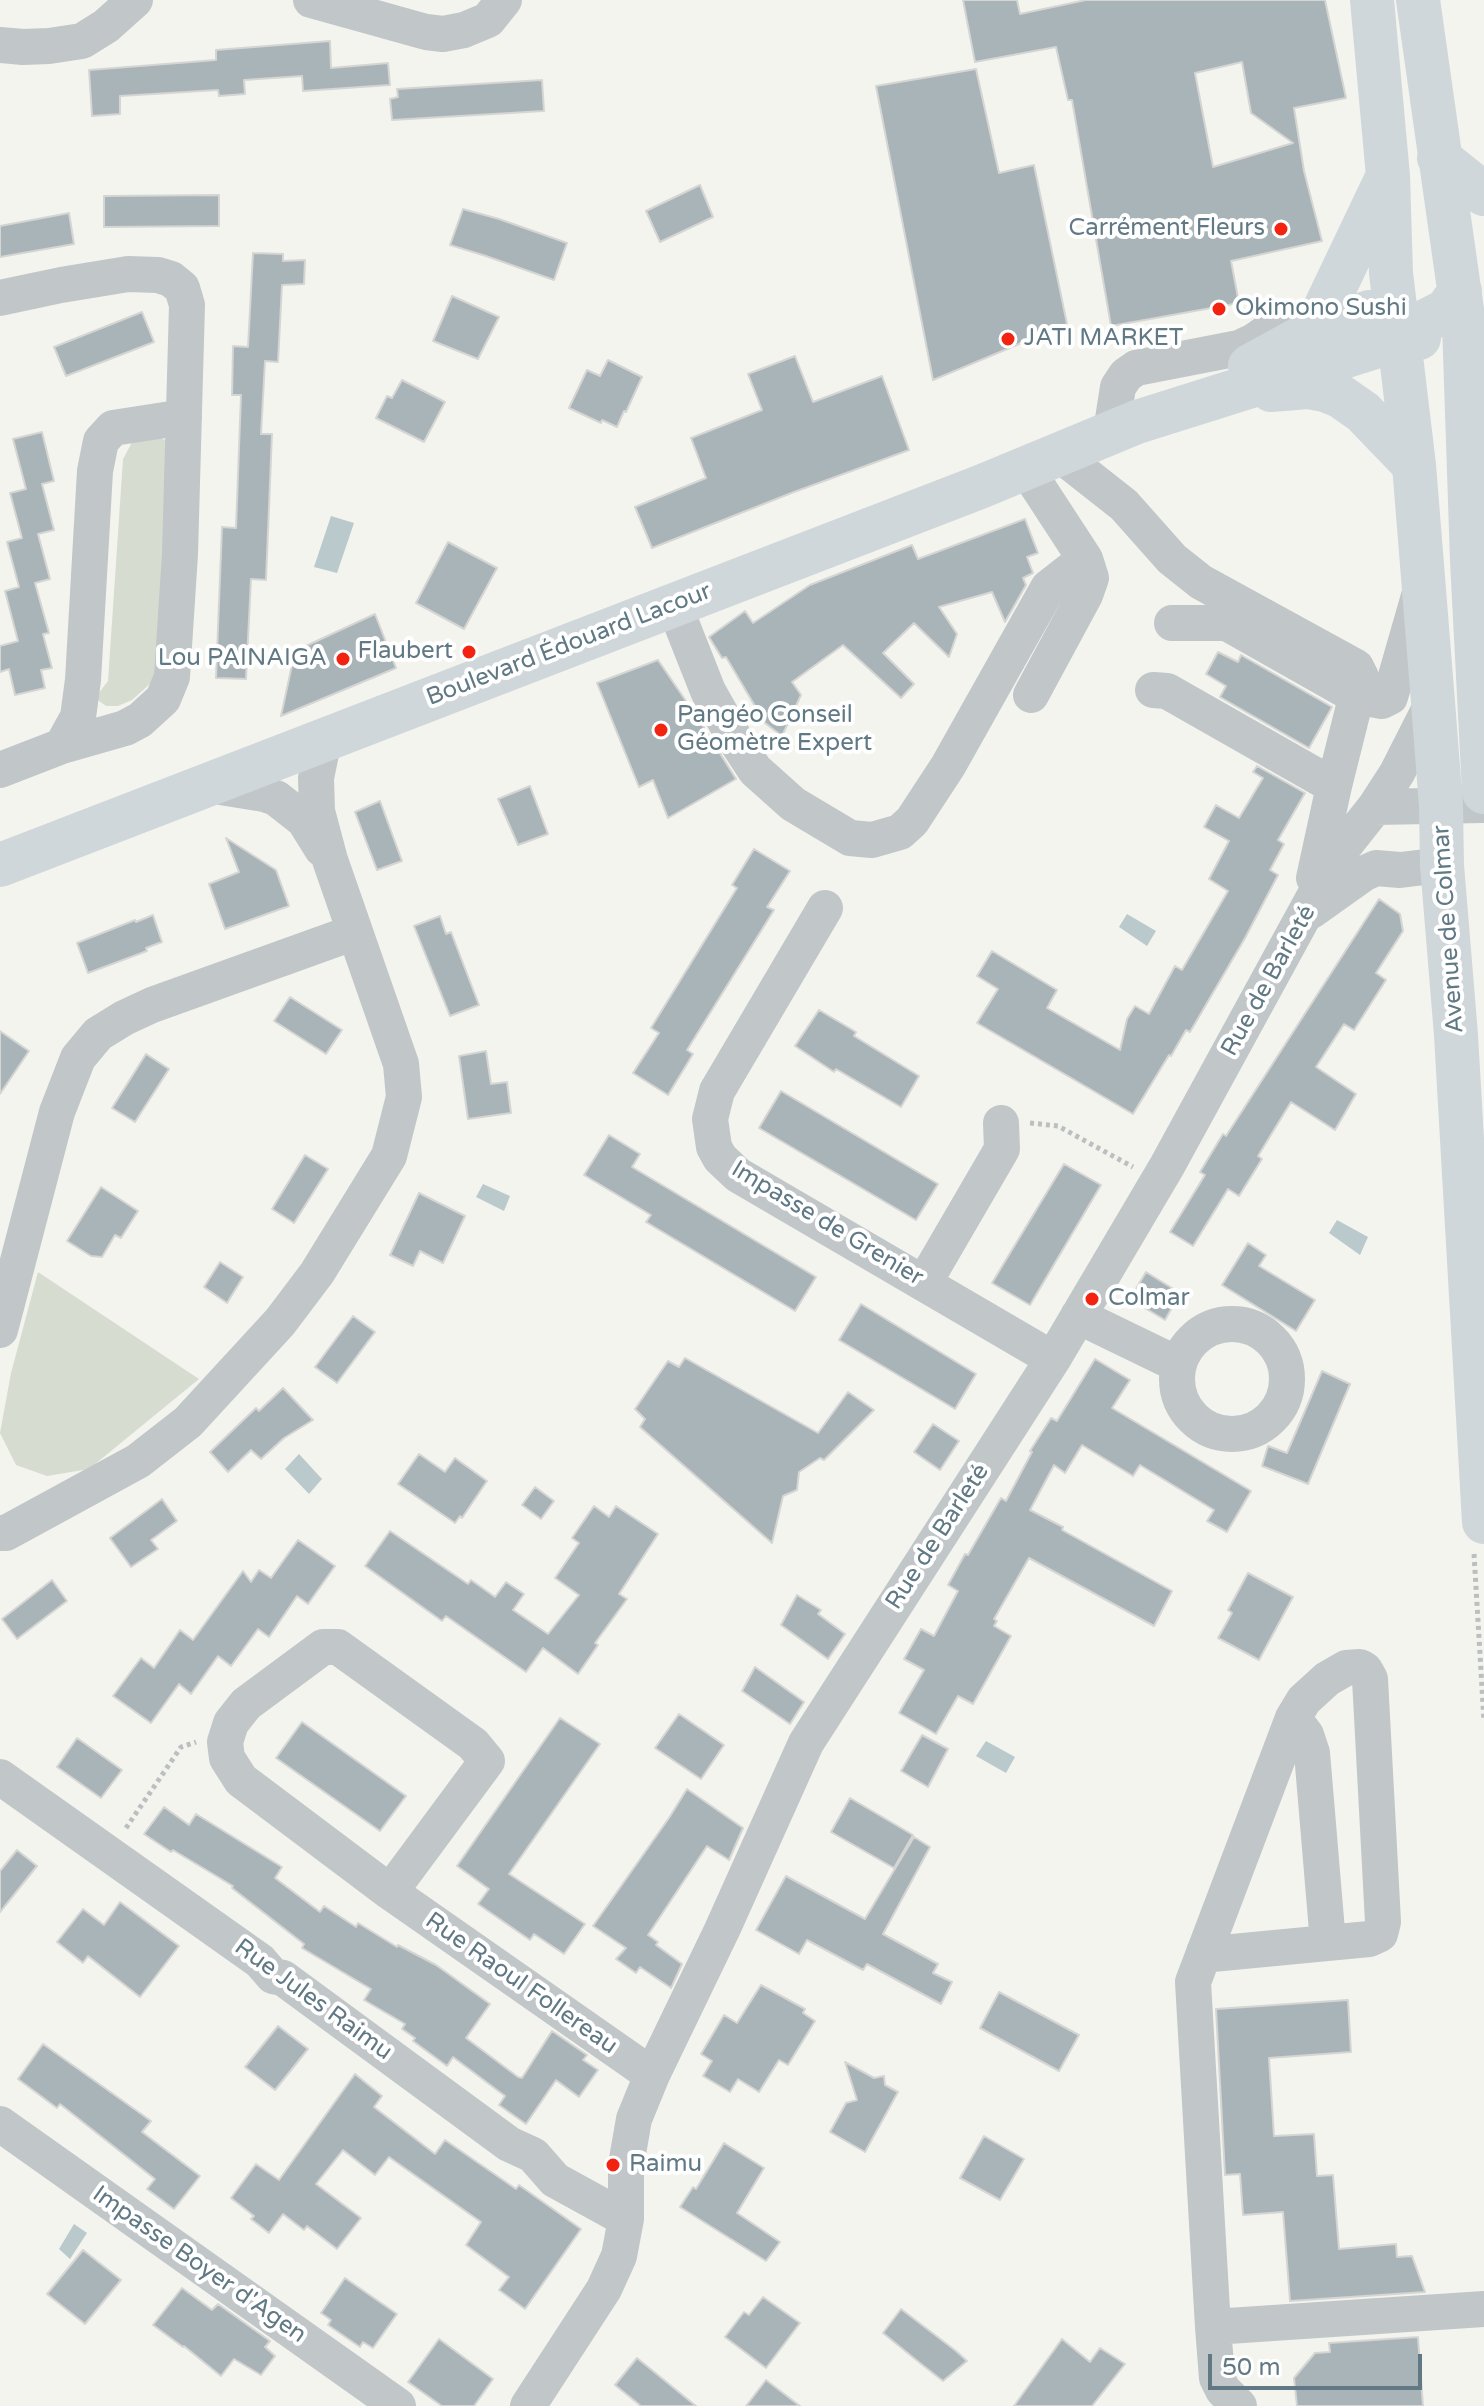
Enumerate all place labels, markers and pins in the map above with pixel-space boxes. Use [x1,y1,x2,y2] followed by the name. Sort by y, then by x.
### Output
[1069,215,1265,243] place label: Carrément Fleurs
[1272,220,1290,238] marker: Carrément Fleurs
[1235,295,1407,323] place label: Okimono Sushi
[1210,300,1228,318] marker: Okimono Sushi
[1024,325,1183,353] place label: JATI MARKET
[999,330,1017,348] marker: JATI MARKET
[358,638,453,666] place label: Flaubert
[460,643,478,661] marker: Flaubert
[158,645,327,673] place label: Lou PAINAIGA
[334,650,352,668] marker: Lou PAINAIGA
[677,702,872,758] place label: Pangéo Conseil Géomètre Expert
[652,721,670,739] marker: Pangéo Conseil Géomètre Expert
[1108,1285,1190,1313] place label: Colmar
[1083,1290,1101,1308] marker: Colmar
[629,2151,702,2179] place label: Raimu
[604,2156,622,2174] marker: Raimu

